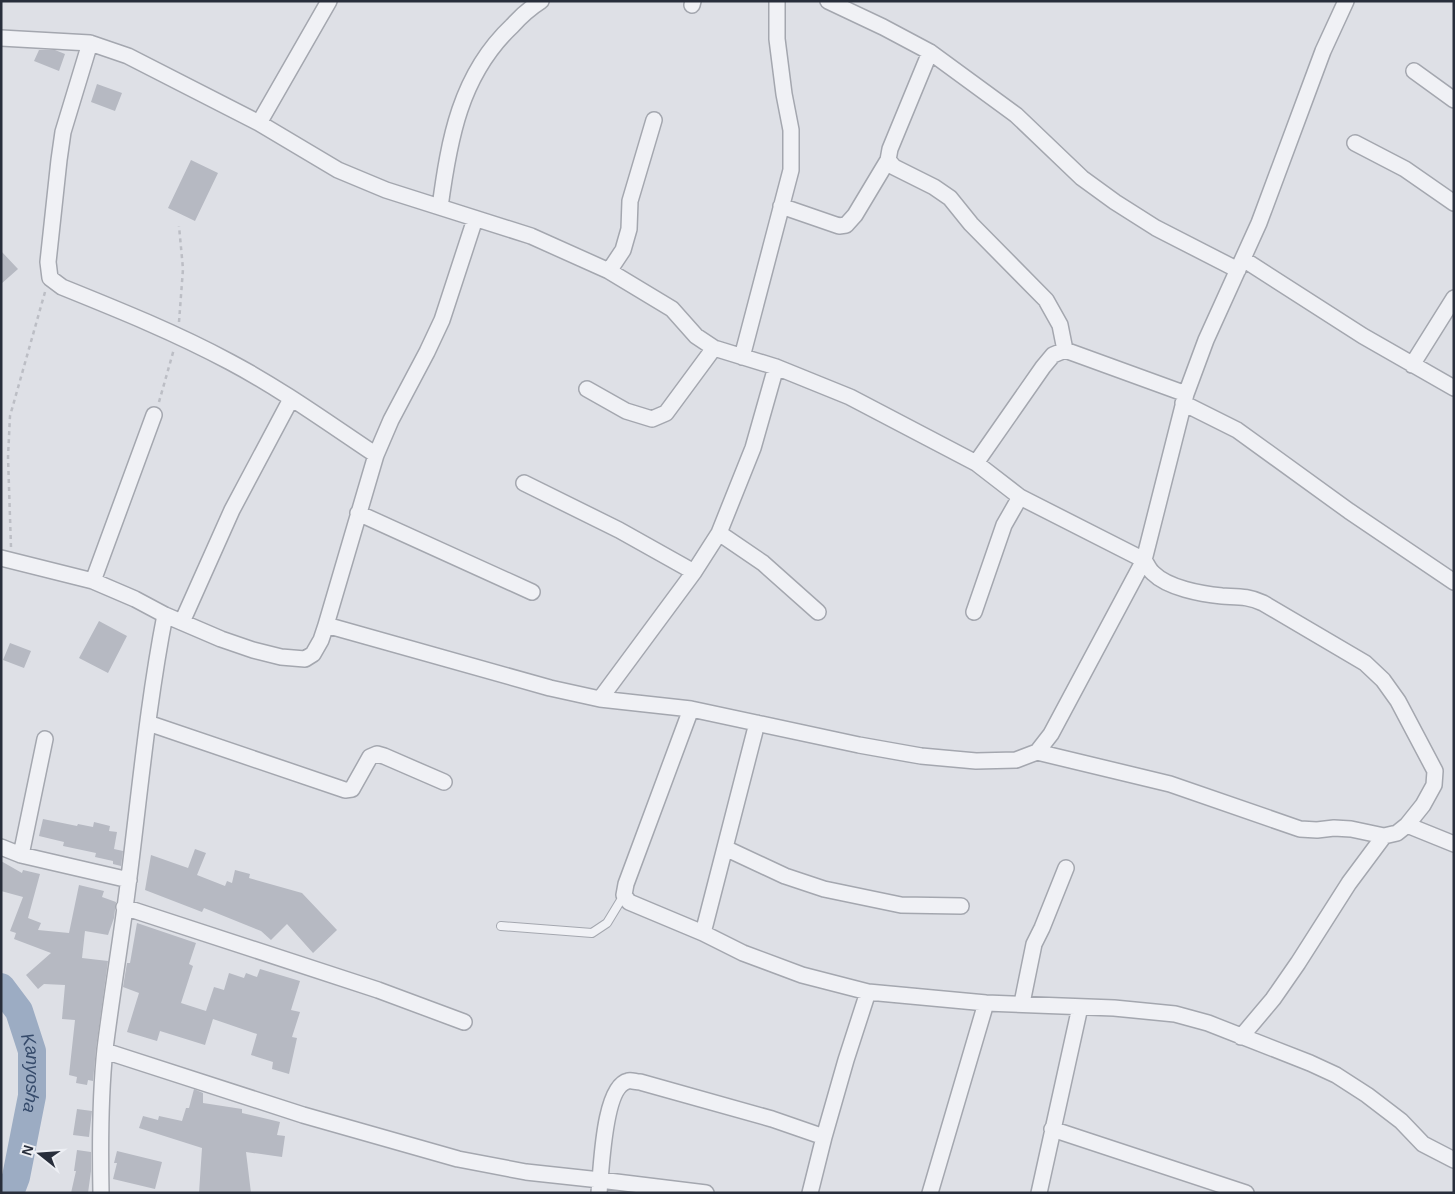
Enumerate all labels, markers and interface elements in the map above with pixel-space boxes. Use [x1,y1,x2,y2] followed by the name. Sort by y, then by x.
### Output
[17,1031,43,1115] water label: Kanyosha
[15,1129,65,1179] north arrow
[18,1143,37,1157] text: N

